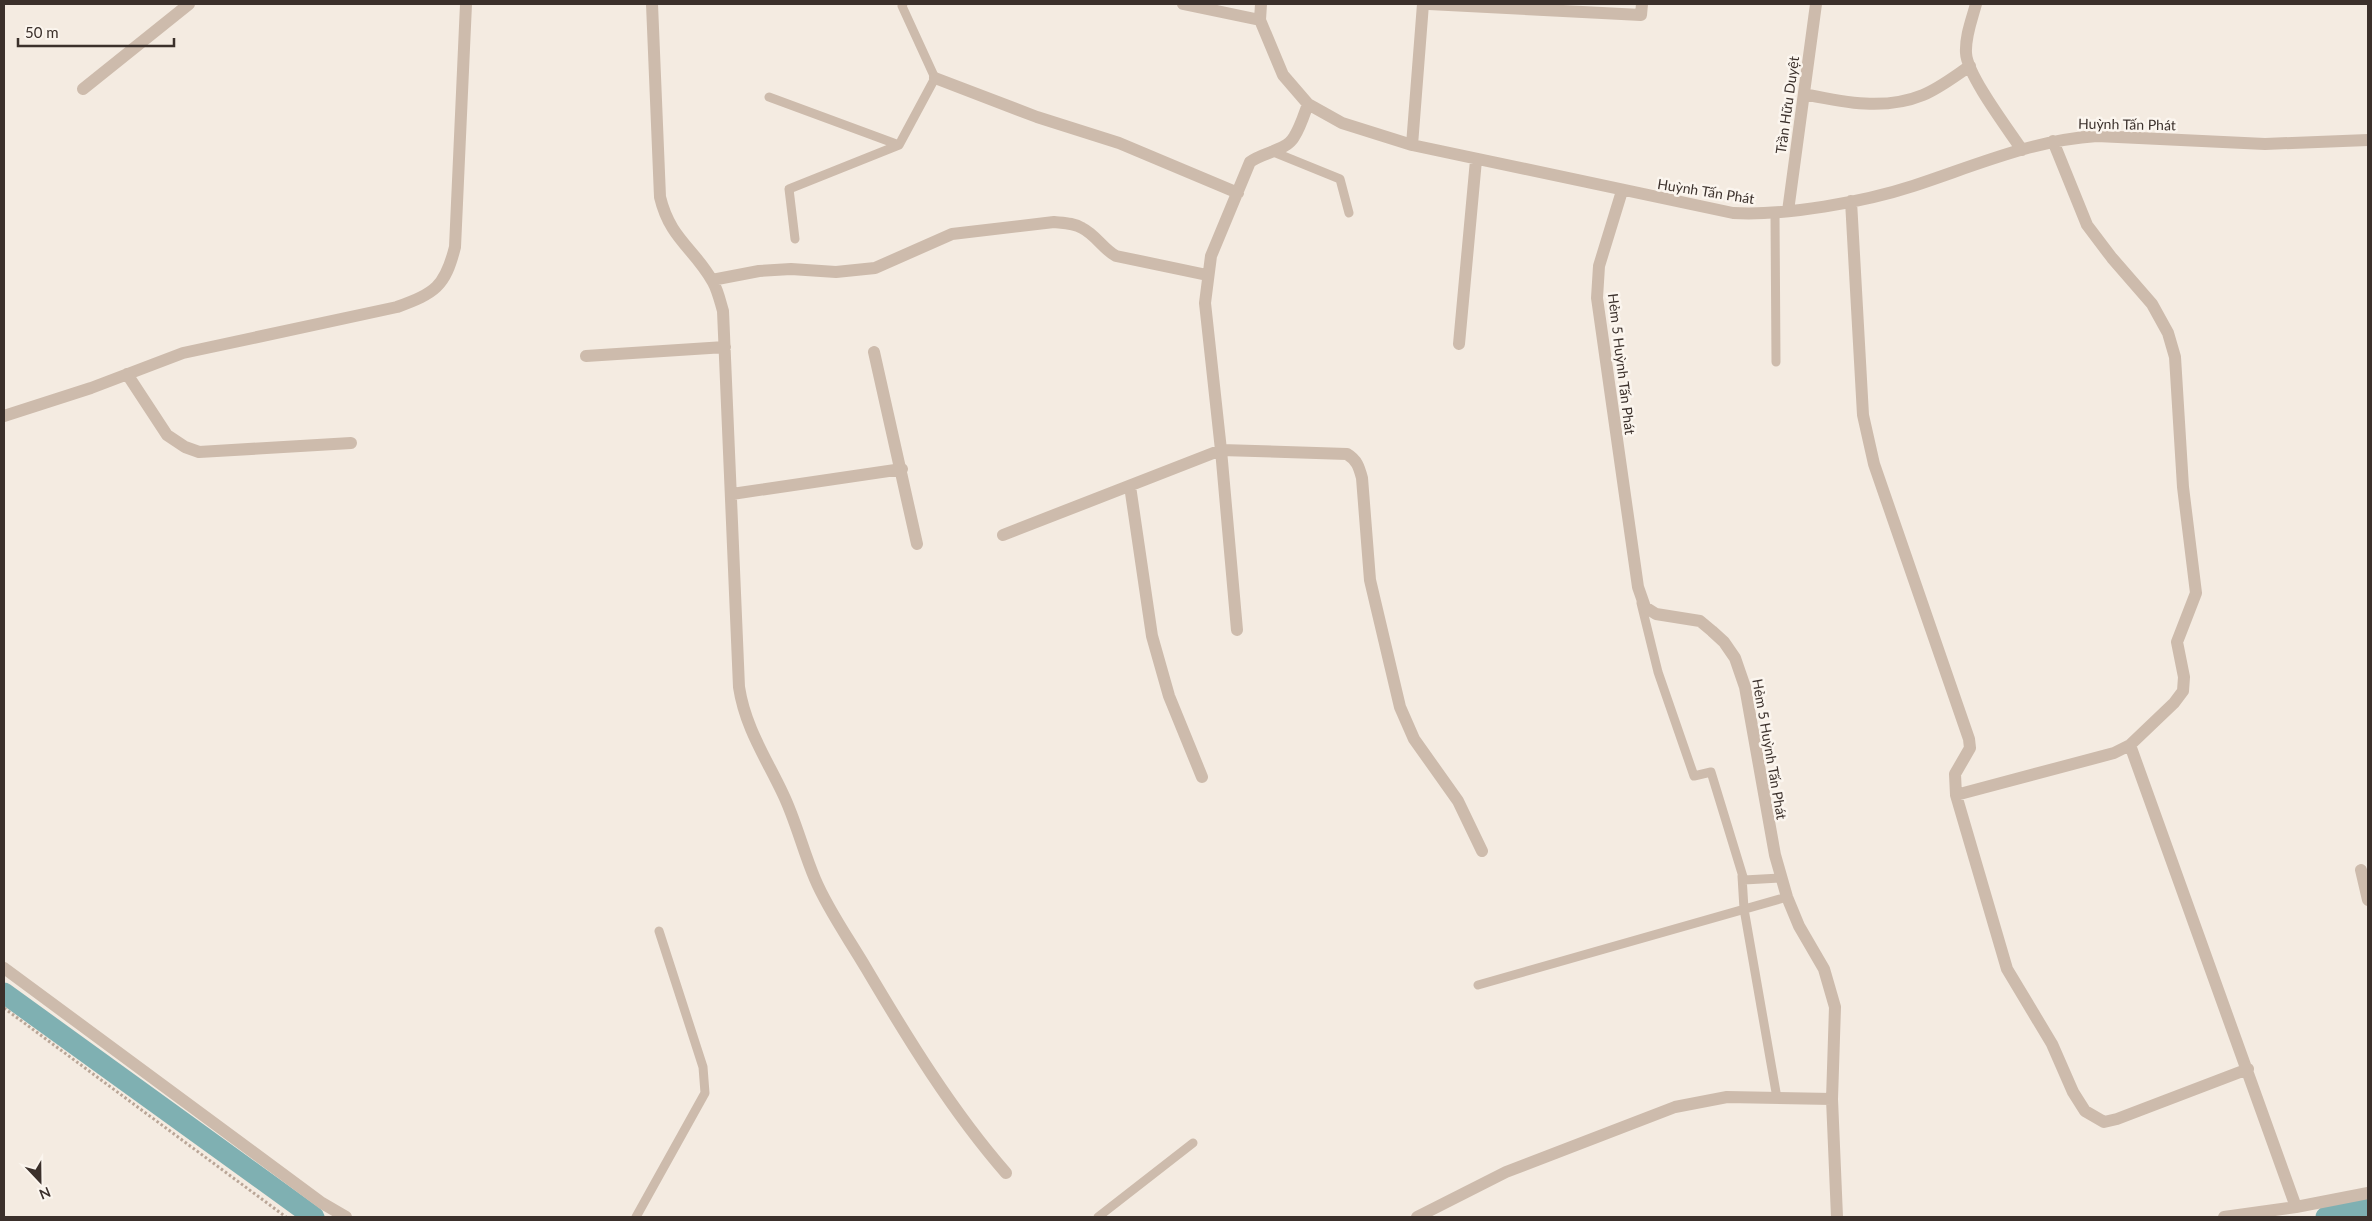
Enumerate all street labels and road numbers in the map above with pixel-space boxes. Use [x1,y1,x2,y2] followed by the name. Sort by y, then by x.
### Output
[1772,55,1802,155] street label: Trần Hữu Duyệt
[2078,115,2176,133] street label: Huỳnh Tấn Phát
[1656,175,1756,207] street label: Huỳnh Tấn Phát
[1605,292,1639,436] street label: Hẻm 5 Huỳnh Tấn Phát
[1749,677,1791,821] street label: Hẻm 5 Huỳnh Tấn Phát

